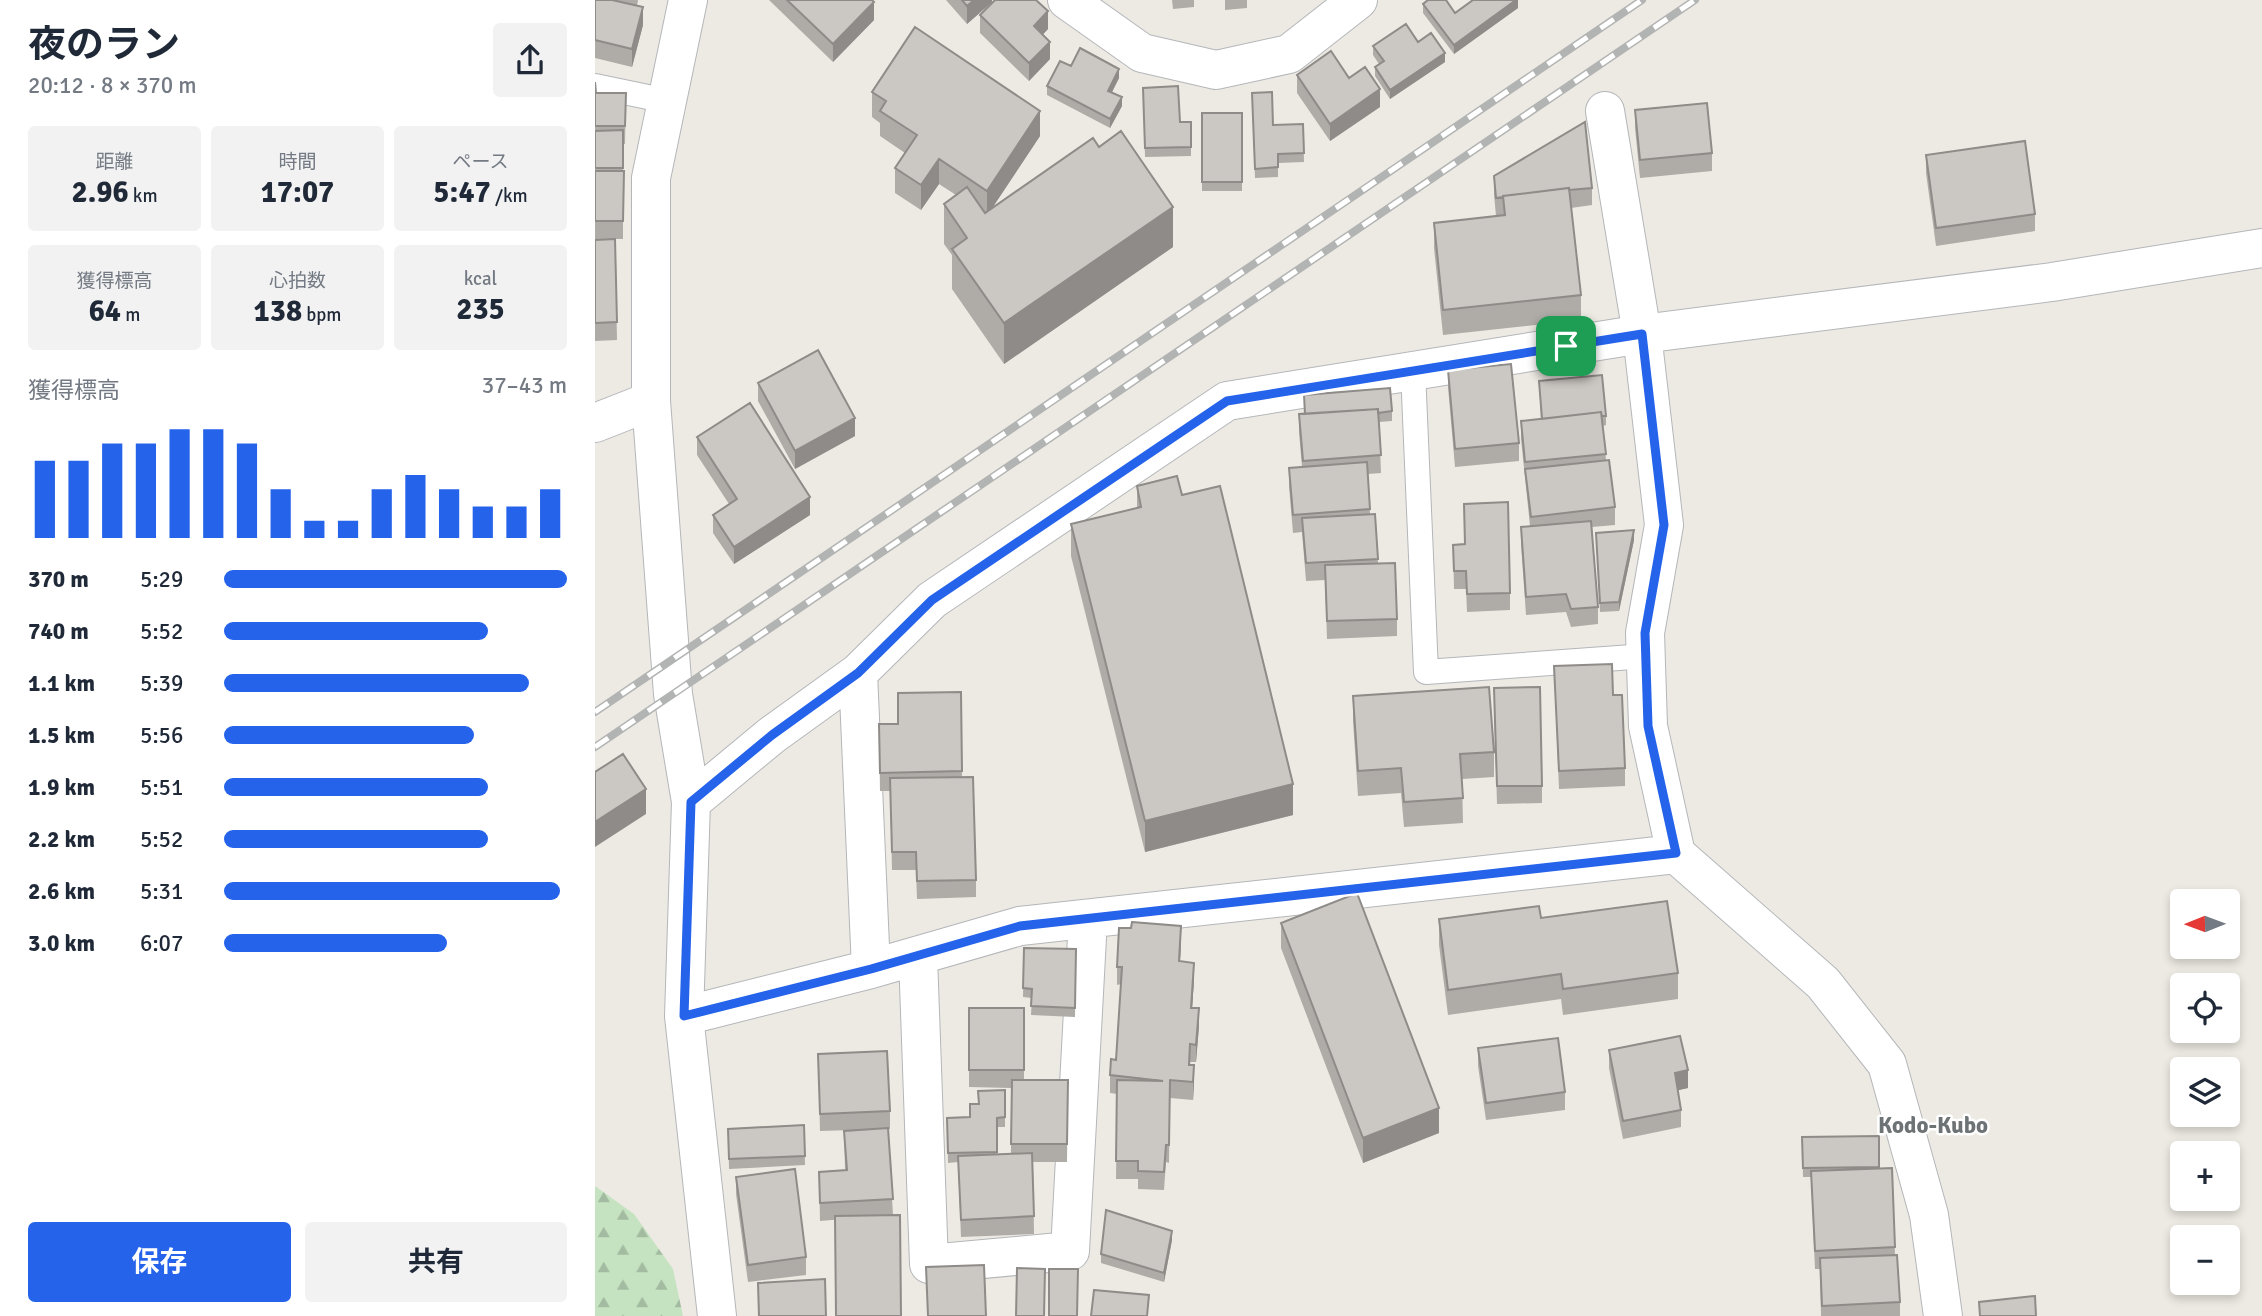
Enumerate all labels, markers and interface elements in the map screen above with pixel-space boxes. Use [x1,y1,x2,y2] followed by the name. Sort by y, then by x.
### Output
[28,21,180,68] text: 夜のラン
[493,23,567,97] button: share
[28,71,197,100] text: 20:12 · 8 × 370 m
[95,150,134,174] text: 距離
[278,150,317,174] text: 時間
[452,150,509,174] text: ペース
[71,174,129,211] text: 2.96
[261,174,334,211] text: 17:07
[433,174,491,211] text: 5:47
[129,184,158,208] text: km
[491,184,528,208] text: /km
[464,267,497,291] text: kcal
[76,269,153,293] text: 獲得標高
[269,269,326,293] text: 心拍数
[456,291,505,328] text: 235
[89,293,121,330] text: 64
[253,293,302,330] text: 138
[121,303,140,327] text: m
[302,303,342,327] text: bpm
[1536,316,1596,376] pin
[1547,327,1585,365] icon: arrive
[482,371,567,400] text: 37–43 m
[28,376,120,405] text: 獲得標高
[28,565,89,594] text: 370 m
[140,565,183,594] text: 5:29
[28,617,89,646] text: 740 m
[140,617,183,646] text: 5:52
[28,669,95,698] text: 1.1 km
[140,669,183,698] text: 5:39
[28,721,95,750] text: 1.5 km
[140,721,183,750] text: 5:56
[28,773,95,802] text: 1.9 km
[140,773,183,802] text: 5:51
[28,825,95,854] text: 2.2 km
[140,825,183,854] text: 5:52
[28,877,95,906] text: 2.6 km
[140,877,183,906] text: 5:31
[2170,889,2240,959] north arrow
[2170,889,2240,1295] map controls
[28,929,95,958] text: 3.0 km
[140,929,183,958] text: 6:07
[2170,973,2240,1043] button: locate
[2170,1057,2240,1127] button: layers
[1878,1111,1988,1140] district label: Kodo-Kubo
[2170,1141,2240,1211] button: +
[28,1222,291,1302] button: 保存
[305,1222,567,1302] button: 共有
[2170,1225,2240,1295] button: −

